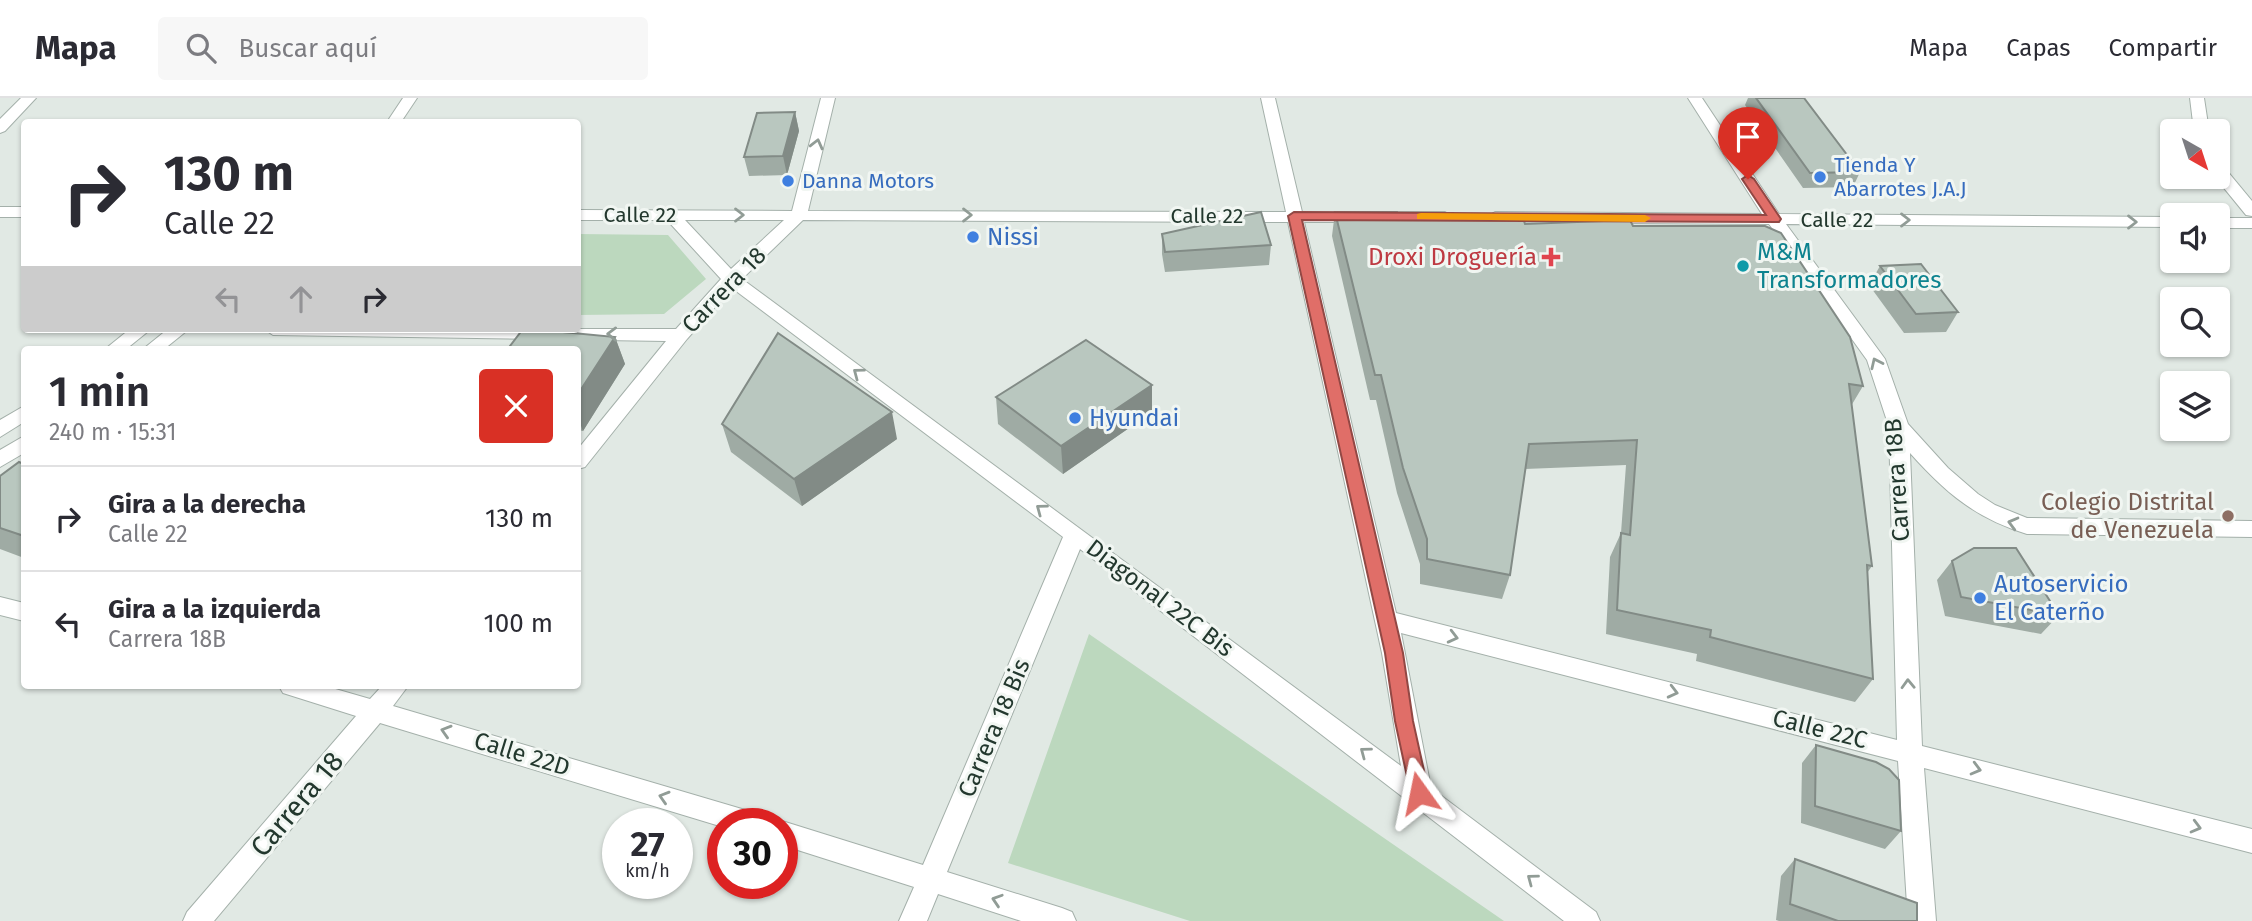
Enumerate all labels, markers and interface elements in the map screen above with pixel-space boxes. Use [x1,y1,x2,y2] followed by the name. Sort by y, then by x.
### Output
[158,17,648,80] search box
[35,28,116,68] text: Mapa
[182,29,220,67] icon: search
[238,33,377,64] text: Buscar aquí
[1909,34,1968,62] text: Mapa
[2006,34,2070,62] text: Capas
[2108,34,2217,62] text: Compartir
[1718,107,1778,179] pin
[1729,118,1767,156] icon: arrive
[2160,119,2230,189] north arrow
[2160,119,2230,441] map controls
[809,138,823,150] one-way arrow
[164,144,294,203] text: 130 m
[49,147,140,238] icon: right
[1834,152,1967,202] place label: Tienda Y Abarrotes J.A.J
[802,168,934,194] place label: Danna Motors
[1812,169,1828,185] marker: Tienda Y Abarrotes J.A.J
[780,173,796,189] marker: Danna Motors
[604,202,676,228] street label: Calle 22
[1171,203,1243,229] street label: Calle 22
[2160,203,2230,273] button: sound
[164,204,275,242] text: Calle 22
[735,207,745,223] one-way arrow
[962,207,973,223] one-way arrow
[1801,207,1873,233] street label: Calle 22
[1900,212,1911,228] one-way arrow
[2128,214,2138,230] one-way arrow
[987,223,1039,251] place label: Nissi
[965,229,981,245] marker: Nissi
[1757,238,1941,294] place label: M&M Transformadores
[676,241,772,339] street label: Carrera 18
[1368,243,1537,271] place label: Droxi Droguería
[1543,249,1559,265] marker: Droxi Droguería
[1735,258,1751,274] marker: M&M Transformadores
[209,280,247,318] icon: left
[282,280,320,318] icon: ahead
[355,280,393,318] icon: right
[2160,287,2230,357] button: search
[607,326,617,342] one-way arrow
[1870,358,1884,370] one-way arrow
[49,367,150,417] text: 1 min
[479,369,553,443] button: close
[853,369,866,381] one-way arrow
[2160,371,2230,441] button: layers
[1089,404,1179,432] place label: Hyundai
[1067,410,1083,426] marker: Hyundai
[49,418,176,446] text: 240 m · 15:31
[1879,418,1915,542] street label: Carrera 18B
[2041,488,2214,544] place label: Colegio Distrital de Venezuela
[108,489,306,520] text: Gira a la derecha
[49,500,87,538] icon: right
[485,503,553,534] text: 130 m
[1036,504,1048,517] one-way arrow
[2220,508,2236,524] marker: Colegio Distrital de Venezuela
[2007,516,2019,531] one-way arrow
[108,520,188,548] text: Calle 22
[1081,533,1239,663] street label: Diagonal 22C Bis
[1994,570,2128,626] place label: Autoservicio El Caterño
[1972,590,1988,606] marker: Autoservicio El Caterño
[108,594,321,625] text: Gira a la izquierda
[49,605,87,643] icon: left
[484,608,553,639] text: 100 m
[108,625,226,653] text: Carrera 18B
[1447,629,1459,643] one-way arrow
[952,655,1036,801] street label: Carrera 18 Bis
[1900,678,1915,689] one-way arrow
[1667,684,1679,698] one-way arrow
[1770,704,1870,754] street label: Calle 22C
[440,725,453,739] one-way arrow
[471,726,573,782] street label: Calle 22D
[244,745,350,863] street label: Carrera 18
[1360,748,1372,761] one-way arrow
[1382,756,1456,830] position arrow
[1970,761,1982,776] one-way arrow
[658,791,670,806] one-way arrow
[707,808,798,899] speed limit sign: 30
[2190,819,2202,833] one-way arrow
[630,823,665,865] text: 27
[625,860,670,882] text: km/h
[1527,875,1539,888] one-way arrow
[992,894,1004,908] one-way arrow

